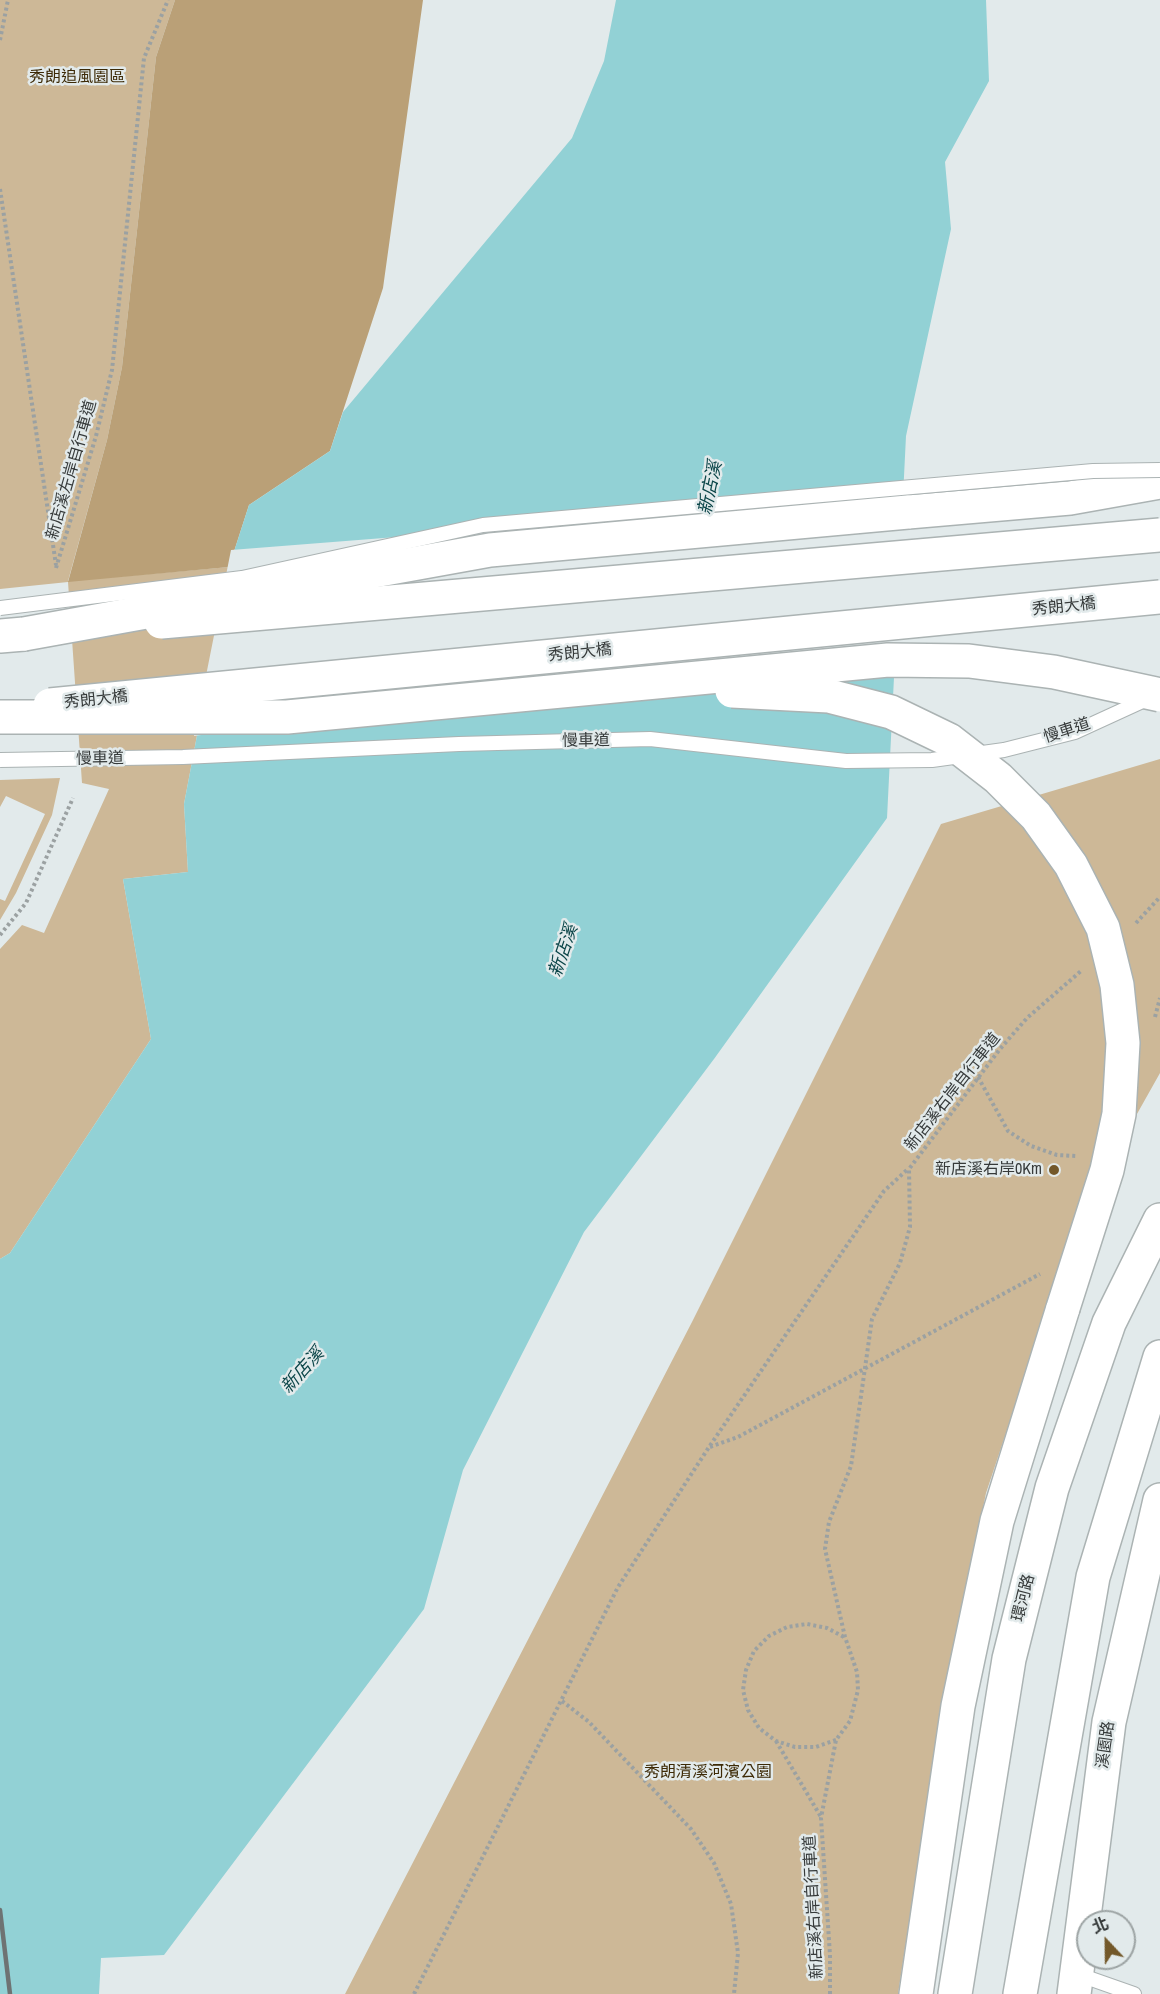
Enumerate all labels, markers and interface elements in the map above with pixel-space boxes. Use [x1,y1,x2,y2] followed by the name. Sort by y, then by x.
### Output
[29,68,125,88] park label: 秀朗追風園區
[43,398,101,542] street label: 新店溪左岸自行車道
[695,459,727,517] water label: 新店溪
[1031,594,1097,620] street label: 秀朗大橋
[547,640,613,666] street label: 秀朗大橋
[63,687,129,713] street label: 秀朗大橋
[1041,714,1093,748] street label: 慢車道
[562,731,610,751] street label: 慢車道
[76,749,124,769] street label: 慢車道
[545,922,583,980] water label: 新店溪
[901,1029,1005,1155] street label: 新店溪右岸自行車道
[935,1160,1042,1180] place label: 新店溪右岸0Km
[1047,1163,1061,1177] marker: 新店溪右岸0Km
[277,1344,329,1398] water label: 新店溪
[1009,1572,1039,1624] street label: 環河路
[1093,1720,1119,1770] street label: 溪園路
[644,1763,772,1783] park label: 秀朗清溪河濱公園
[801,1835,827,1979] street label: 新店溪右岸自行車道
[1076,1910,1136,1970] north arrow
[1088,1912,1112,1938] text: 北

